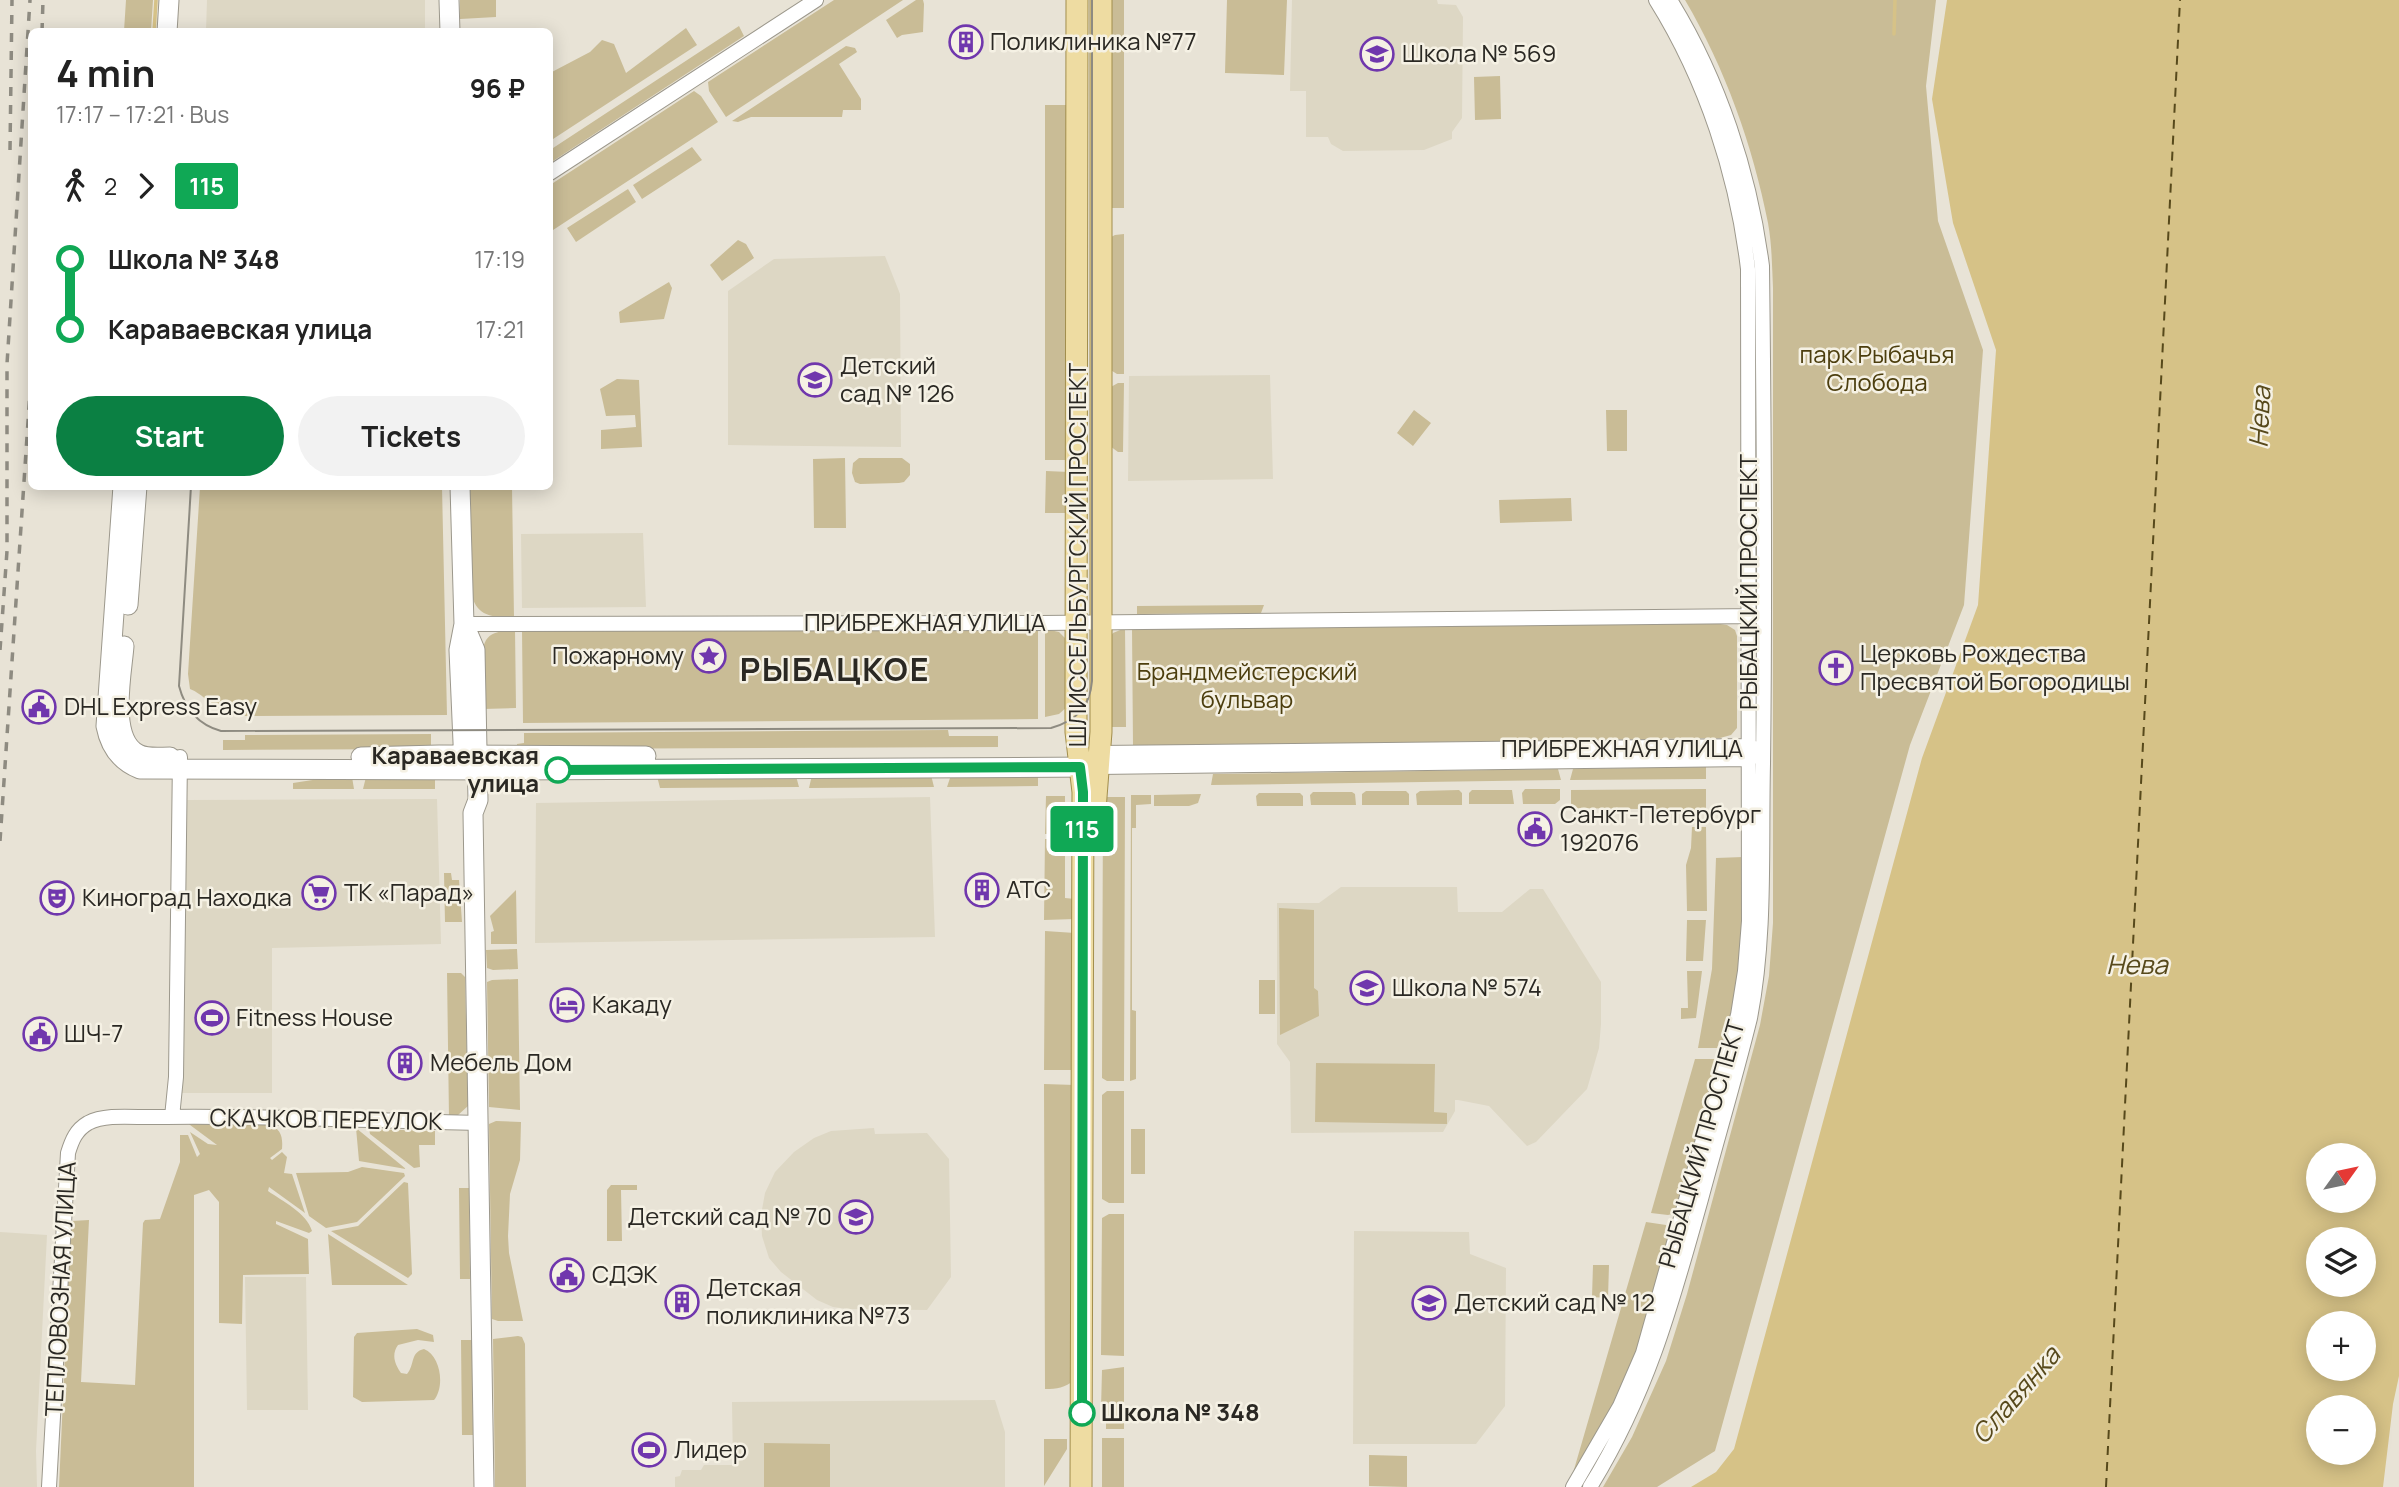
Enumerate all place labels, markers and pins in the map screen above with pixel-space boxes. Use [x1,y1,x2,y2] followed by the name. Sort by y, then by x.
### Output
[947,23,985,61] building icon: Поликлиника №77
[990,24,1197,57] place label: Поликлиника №77
[1358,35,1396,73] school or university icon: Школа № 569
[1402,36,1556,69] place label: Школа № 569
[840,348,955,409] place label: Детский сад № 126
[796,361,834,399] school or university icon: Детский сад № 126
[1860,636,2130,697] place label: Церковь Рождества Пресвятой Богородицы
[690,637,728,675] place icon: Пожарному
[552,638,684,671] place label: Пожарному
[1817,649,1855,687] church icon: Церковь Рождества Пресвятой Богородицы
[20,688,58,726] public building icon: DHL Express Easy
[64,689,258,722] place label: DHL Express Easy
[371,738,539,799] place label: Караваевская улица
[545,757,571,783] marker: Караваевская улица
[1560,797,1761,858] place label: Санкт-Петербург 192076
[1516,810,1554,848] public building icon: Санкт-Петербург 192076
[963,871,1001,909] building icon: АТС
[1006,872,1051,905] place label: АТС
[300,874,338,912] supermarket icon: ТК «Парад»
[344,875,474,908] place label: ТК «Парад»
[38,879,76,917] theatre icon: Киноград Находка
[82,880,292,913] place label: Киноград Находка
[1348,969,1386,1007] school or university icon: Школа № 574
[1392,970,1542,1003] place label: Школа № 574
[548,986,586,1024] hotel icon: Какаду
[592,987,672,1020] place label: Какаду
[193,999,231,1037] sports icon: Fitness House
[236,1000,393,1033] place label: Fitness House
[21,1015,59,1053] public building icon: ШЧ-7
[64,1016,123,1049] place label: ШЧ-7
[386,1044,424,1082] building icon: Мебель Дом
[430,1045,572,1078] place label: Мебель Дом
[837,1198,875,1236] school or university icon: Детский сад № 70
[627,1199,832,1232] place label: Детский сад № 70
[548,1256,586,1294] public building icon: СДЭК
[592,1257,658,1290] place label: СДЭК
[706,1270,910,1331] place label: Детская поликлиника №73
[663,1283,701,1321] building icon: Детская поликлиника №73
[1410,1284,1448,1322] school or university icon: Детский сад № 12
[1454,1285,1655,1318] place label: Детский сад № 12
[1101,1395,1260,1428] place label: Школа № 348
[1069,1400,1095,1426] marker: Школа № 348
[630,1431,668,1469] sports icon: Лидер
[674,1432,747,1465] place label: Лидер

